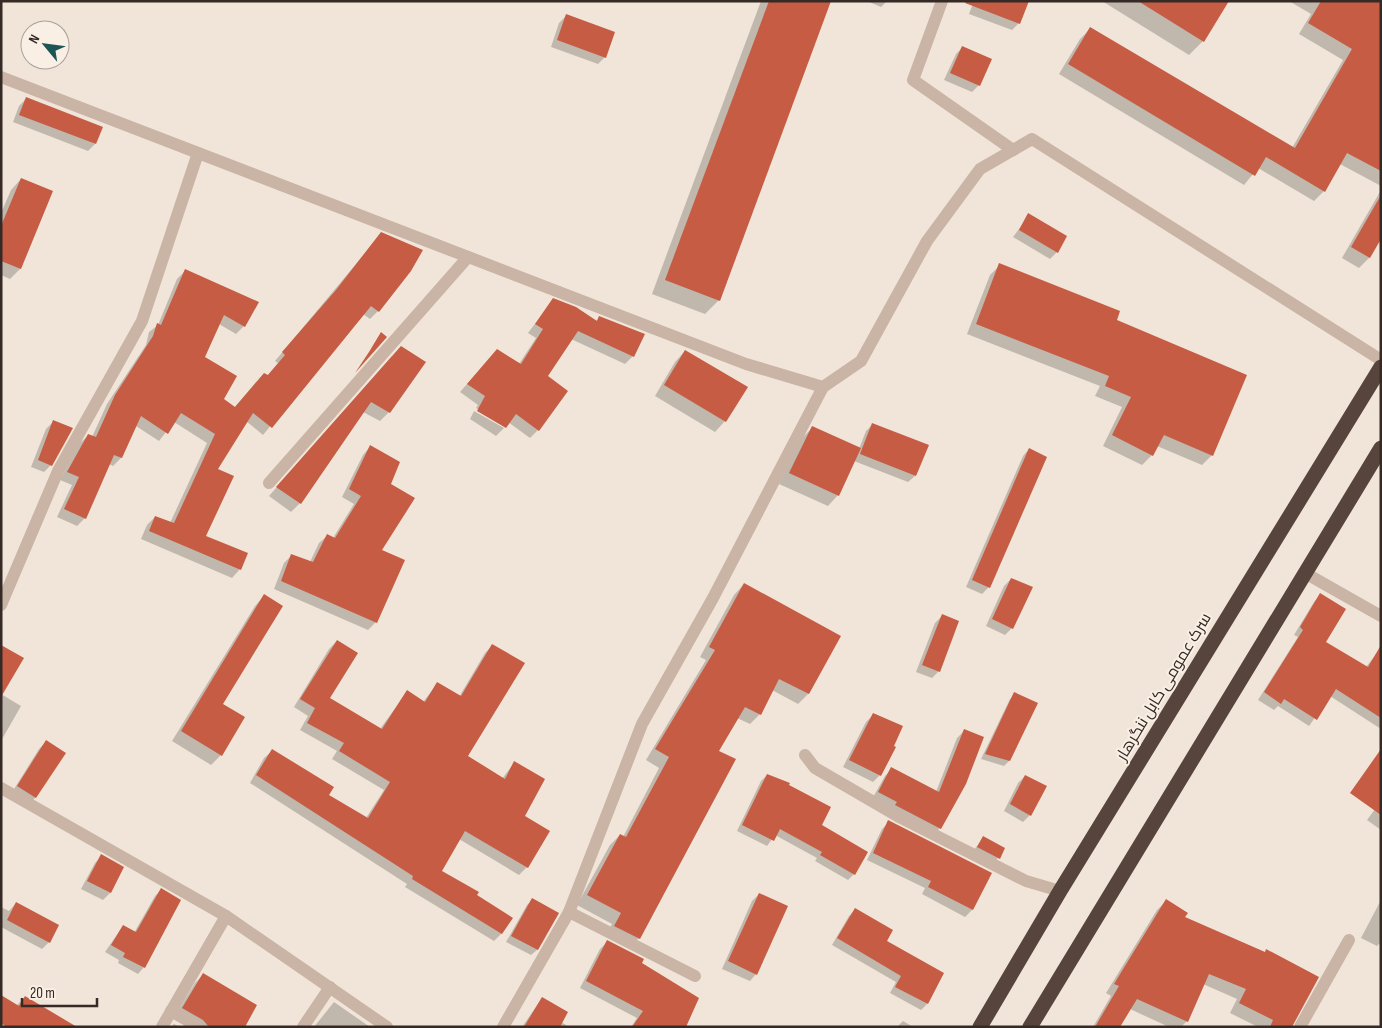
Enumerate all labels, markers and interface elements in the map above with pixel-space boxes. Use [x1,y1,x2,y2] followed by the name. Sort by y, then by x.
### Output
[20,20,70,70] north arrow
[25,32,43,46] text: N
[1112,610,1216,765] street label: سرک عمومی کابل ننگرهار
[22,976,98,1008] scale bar
[30,984,55,1003] text: 20 m

